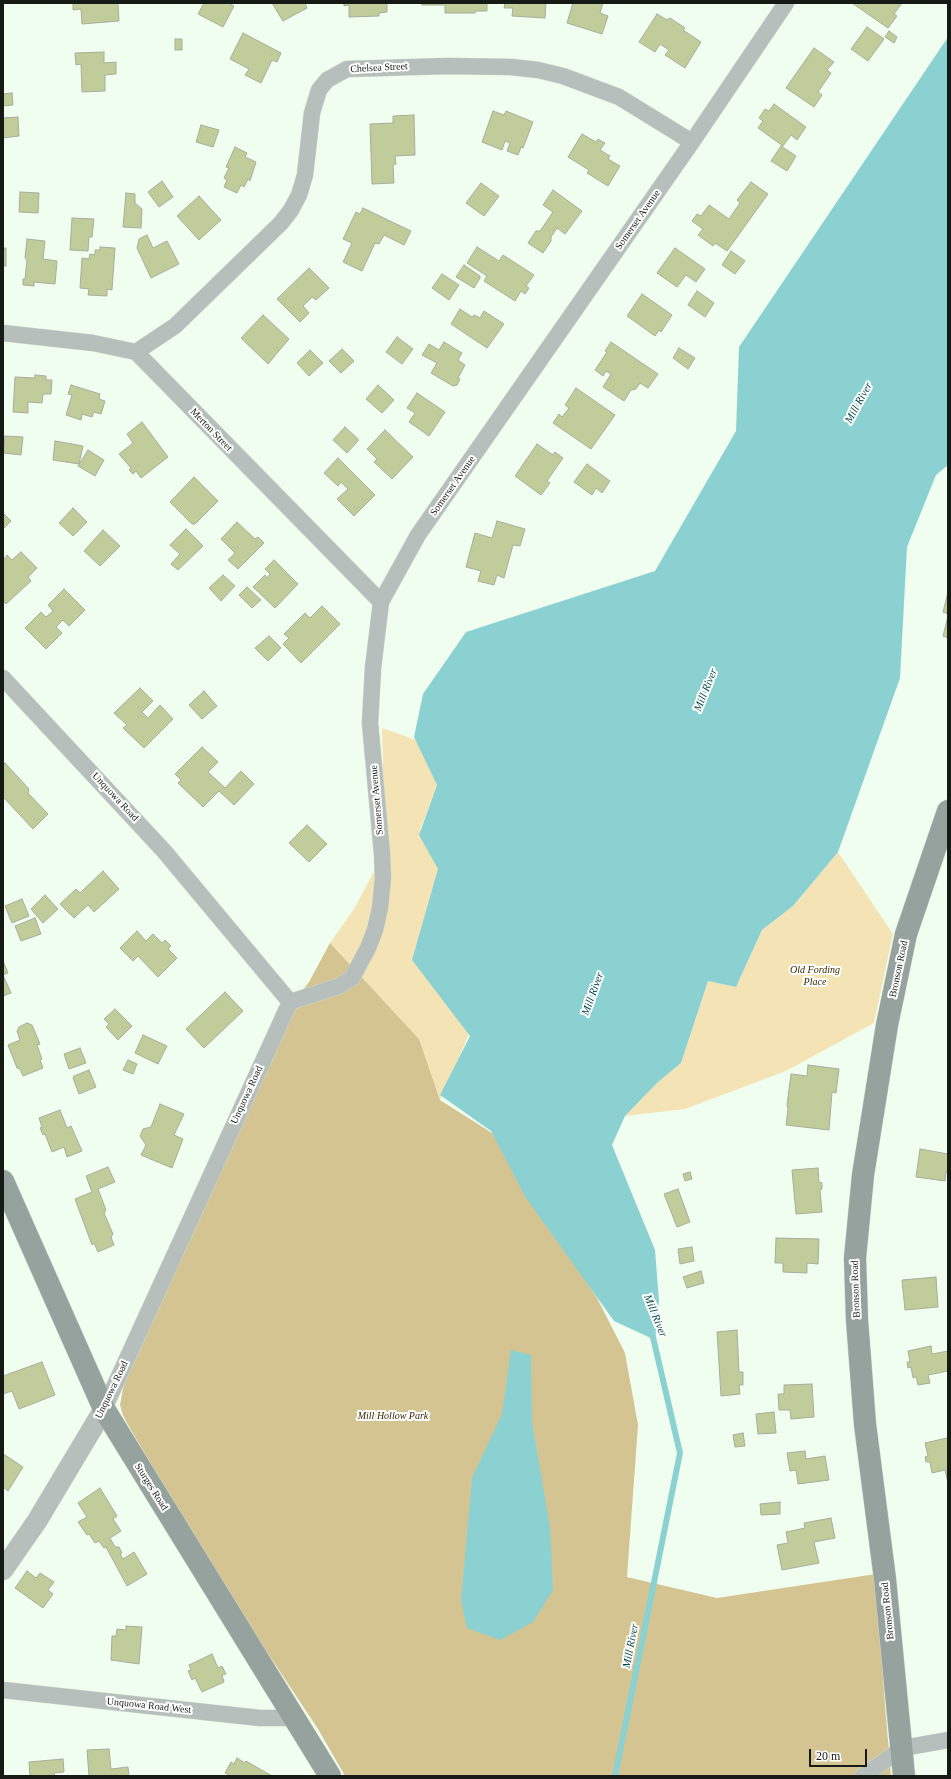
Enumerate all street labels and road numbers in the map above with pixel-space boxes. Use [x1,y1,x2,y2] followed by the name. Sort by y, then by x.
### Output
[350,61,408,75] street label: Chelsea Street
[613,188,663,252] street label: Somerset Avenue
[187,406,235,454] street label: Merton Street
[428,454,478,518] street label: Somerset Avenue
[368,765,386,835] street label: Somerset Avenue
[89,770,141,824] street label: Unquowa Road
[887,940,911,998] street label: Bronson Road
[228,1064,266,1126] street label: Unquowa Road
[849,1260,863,1318] street label: Bronson Road
[93,1359,131,1421] street label: Unquowa Road
[132,1461,170,1513] street label: Sturges Road
[879,1582,897,1640] street label: Bronson Road
[106,1696,192,1716] street label: Unquowa Road West

